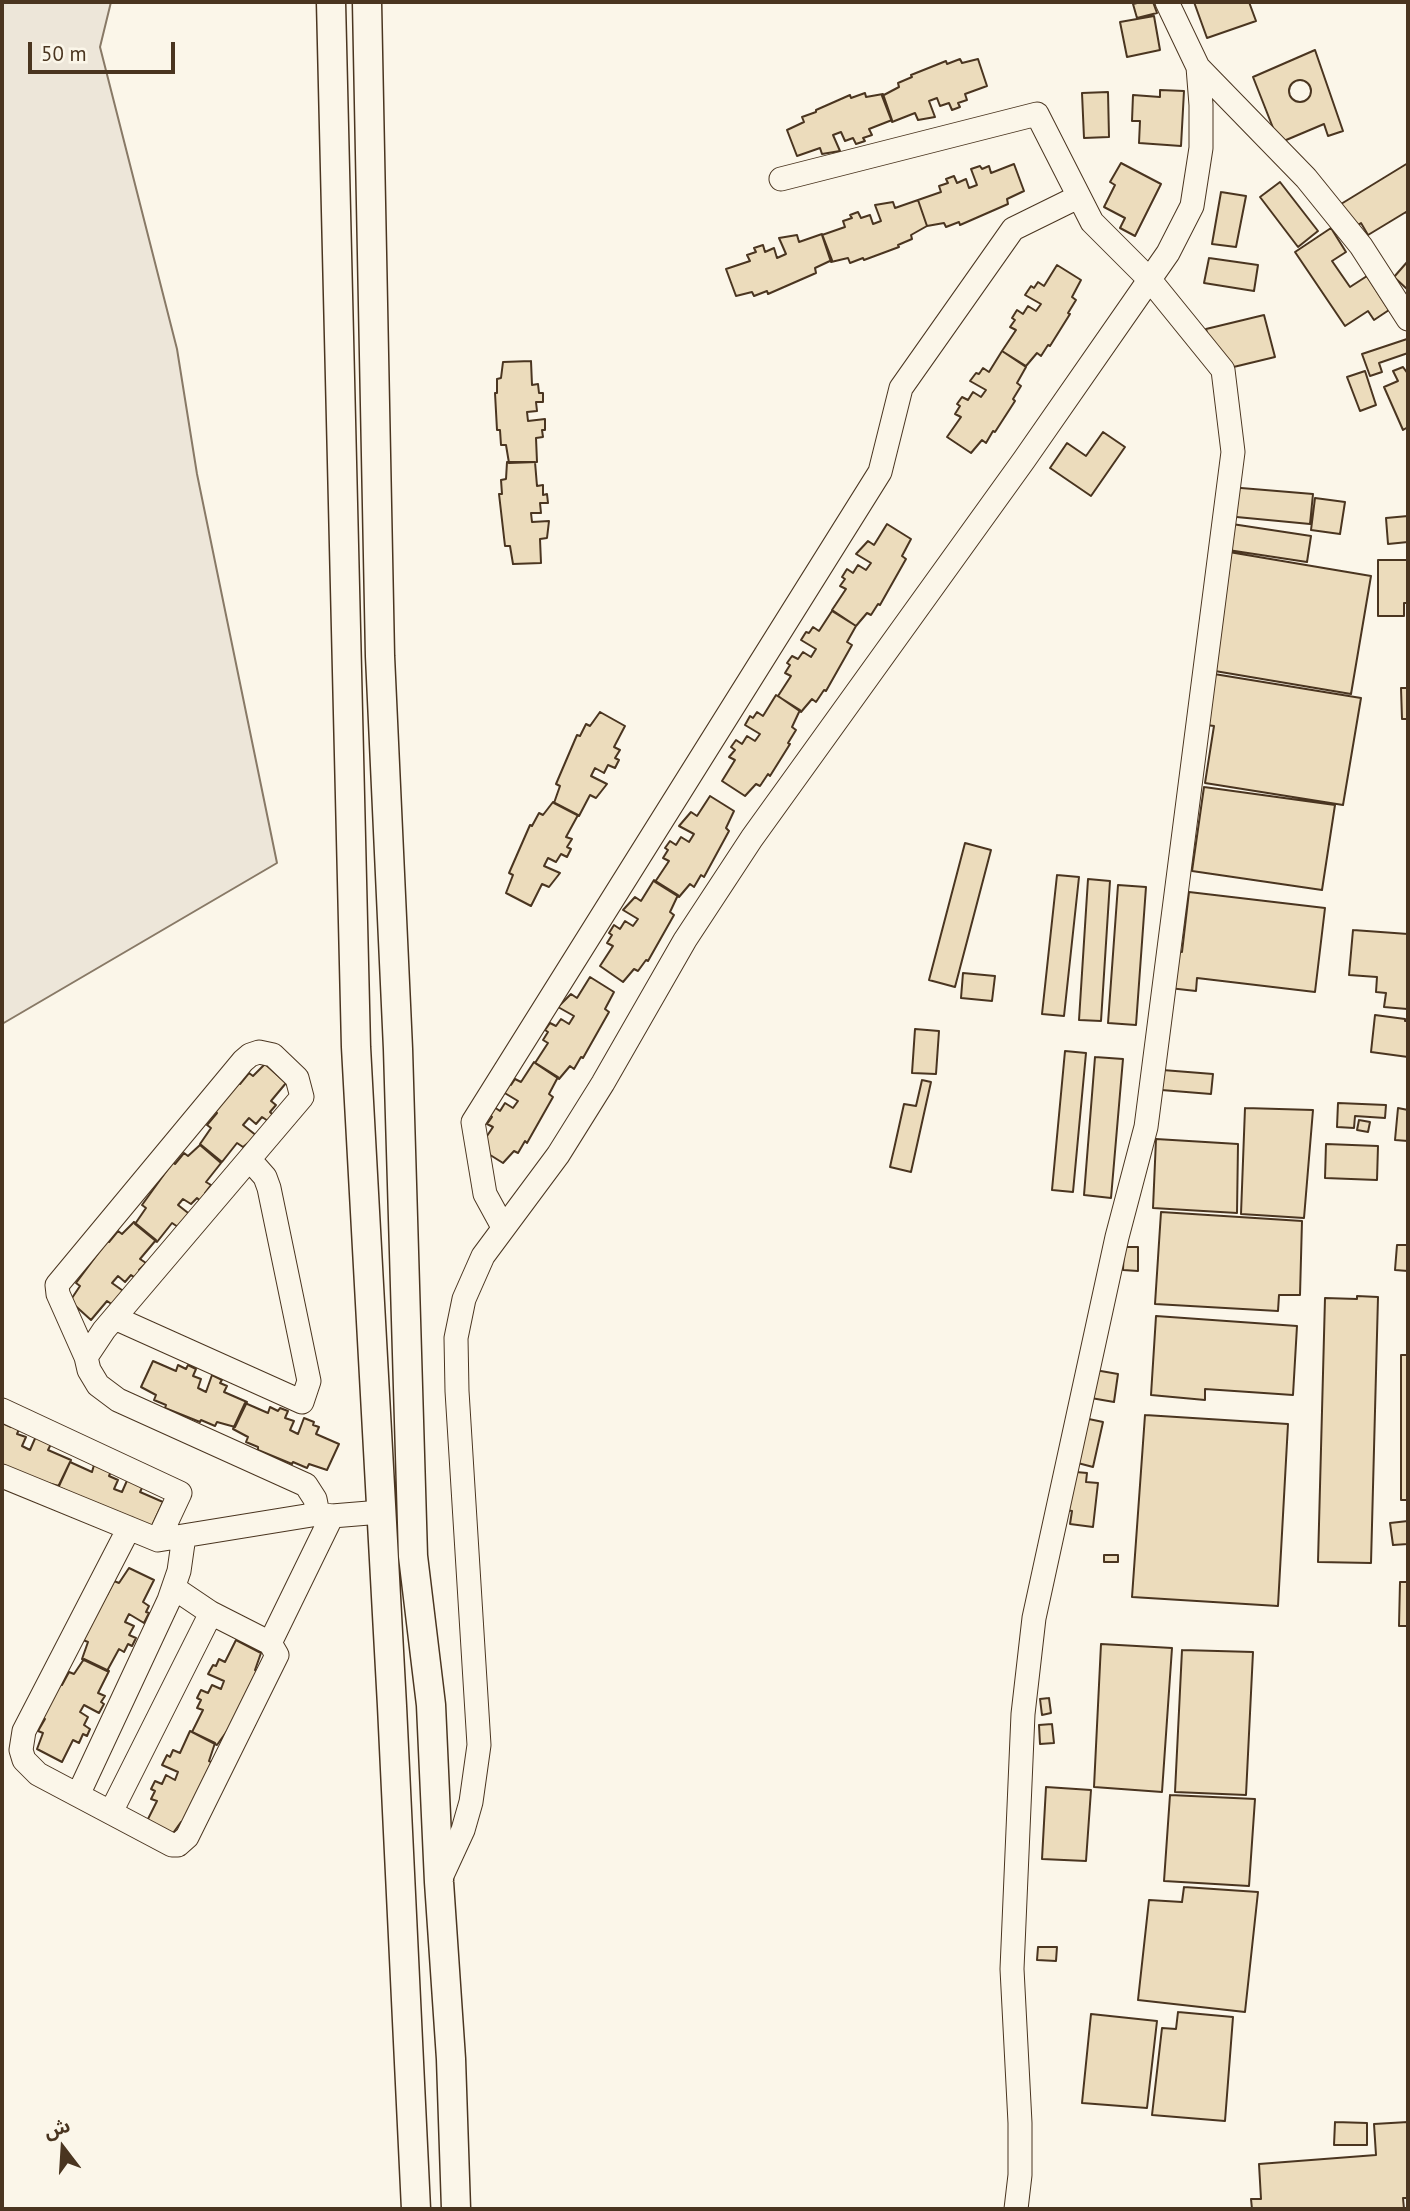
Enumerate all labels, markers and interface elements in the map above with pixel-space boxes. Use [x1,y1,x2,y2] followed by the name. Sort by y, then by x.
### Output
[32,28,178,72] scale bar
[41,40,87,67] text: 50 m
[28,2113,98,2183] north arrow
[41,2113,73,2143] text: ش

